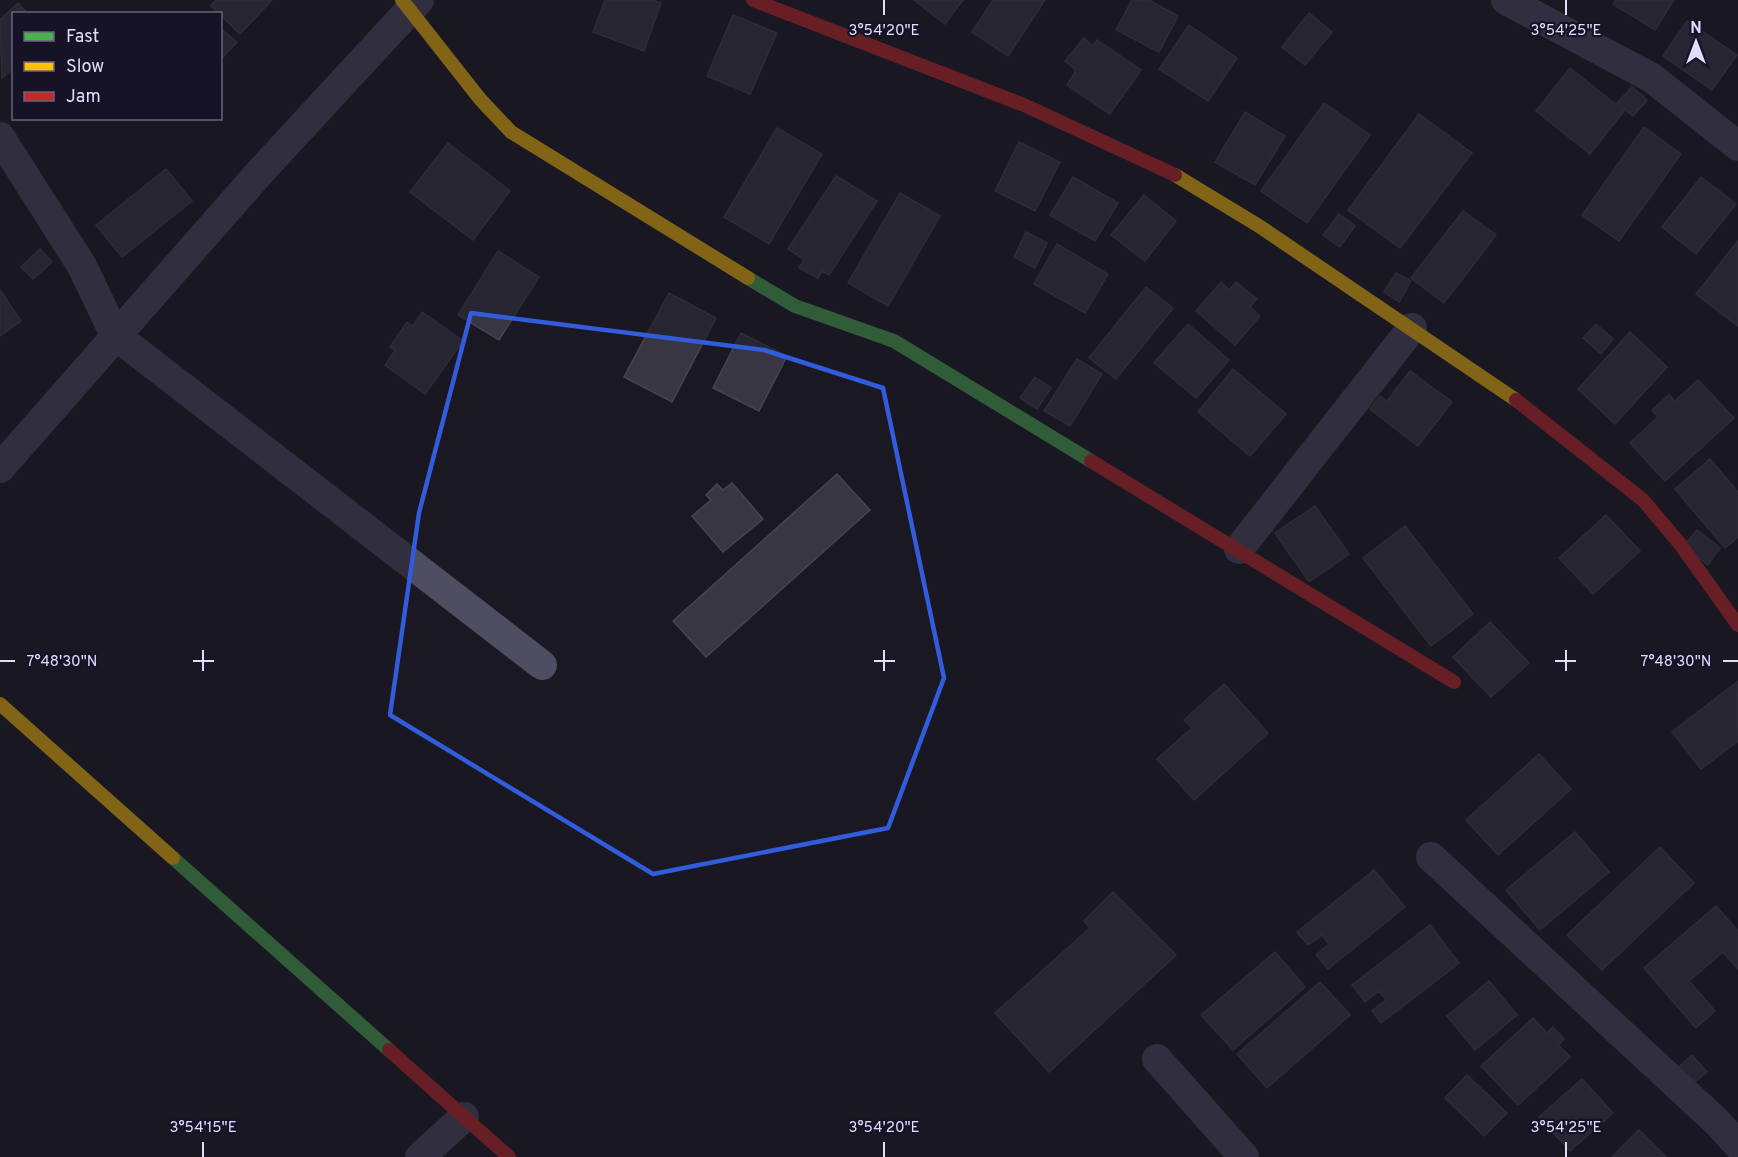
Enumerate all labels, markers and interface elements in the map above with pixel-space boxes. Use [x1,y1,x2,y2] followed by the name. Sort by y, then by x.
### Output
[12,12,222,120] legend
[1666,12,1726,72] north arrow
[1690,19,1702,39] text: N
[848,22,920,41] text: 3°54'20"E
[1531,22,1601,41] text: 3°54'25"E
[66,26,99,49] text: Fast
[66,56,104,79] text: Slow
[66,86,101,109] text: Jam
[27,653,97,672] text: 7°48'30"N
[1641,653,1711,672] text: 7°48'30"N
[169,1119,237,1138] text: 3°54'15"E
[848,1119,920,1138] text: 3°54'20"E
[1531,1119,1601,1138] text: 3°54'25"E

